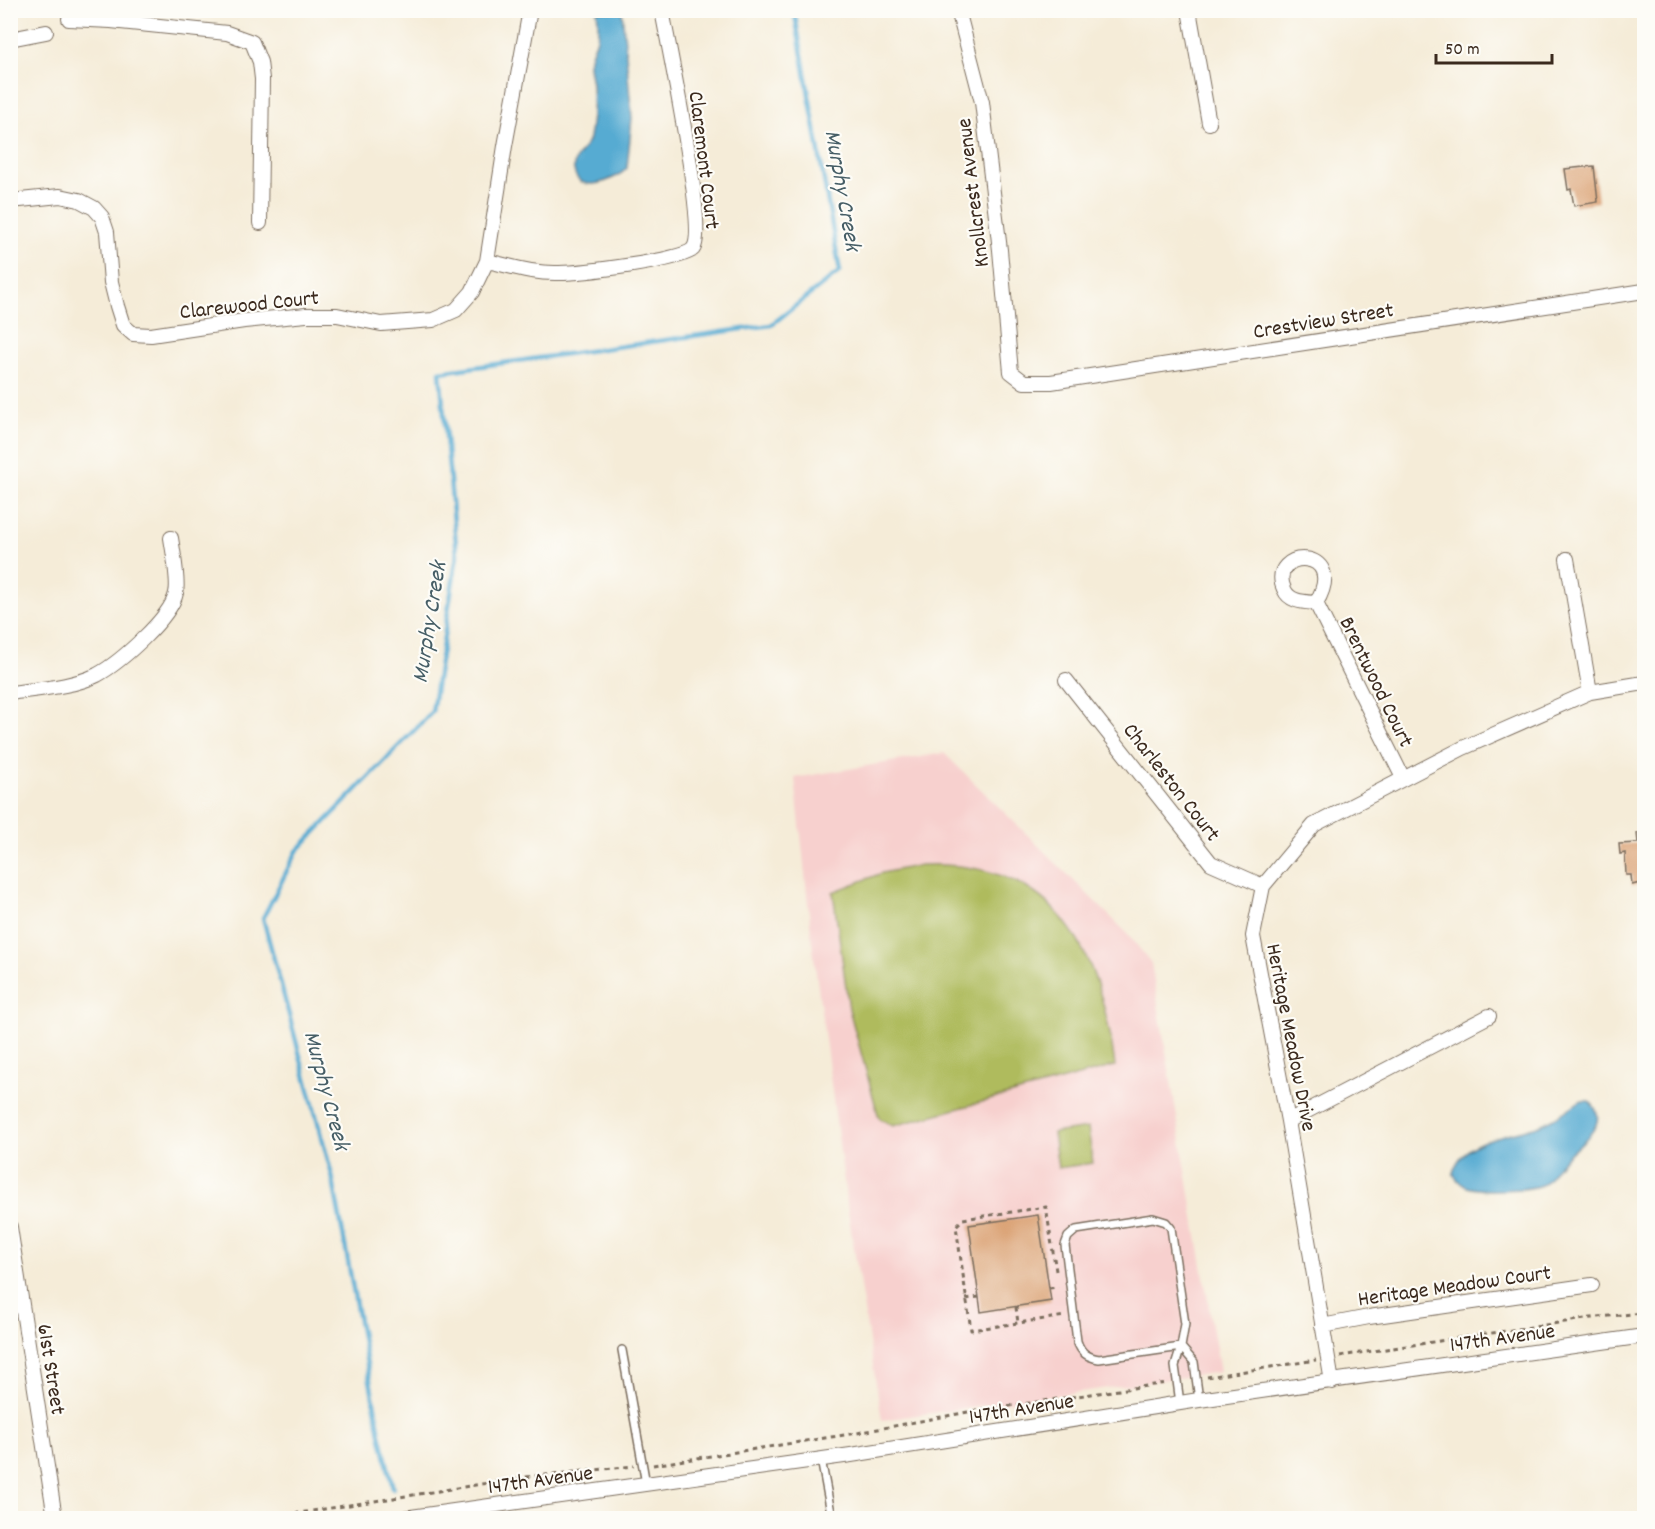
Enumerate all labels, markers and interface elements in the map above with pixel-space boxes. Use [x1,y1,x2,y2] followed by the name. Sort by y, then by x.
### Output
[1436,27,1552,65] scale bar
[1445,38,1480,63] text: 50 m
[679,90,726,231] street label: Claremont Court
[950,116,999,269] street label: Knollcrest Avenue
[814,127,869,256] water label: Murphy Creek
[178,284,321,329] street label: Clarewood Court
[1251,296,1396,349] street label: Crestview Street
[405,557,458,686] water label: Murphy Creek
[1330,612,1420,753] street label: Brentwood Court
[1114,717,1227,849] street label: Charleston Court
[1256,941,1323,1134] street label: Heritage Meadow Drive
[293,1027,358,1156] water label: Murphy Creek
[1356,1259,1553,1316] street label: Heritage Meadow Court
[1448,1317,1557,1362] street label: 147th Avenue
[27,1322,72,1417] street label: 61st Street
[967,1387,1076,1434] street label: 147th Avenue
[486,1459,595,1504] street label: 147th Avenue

